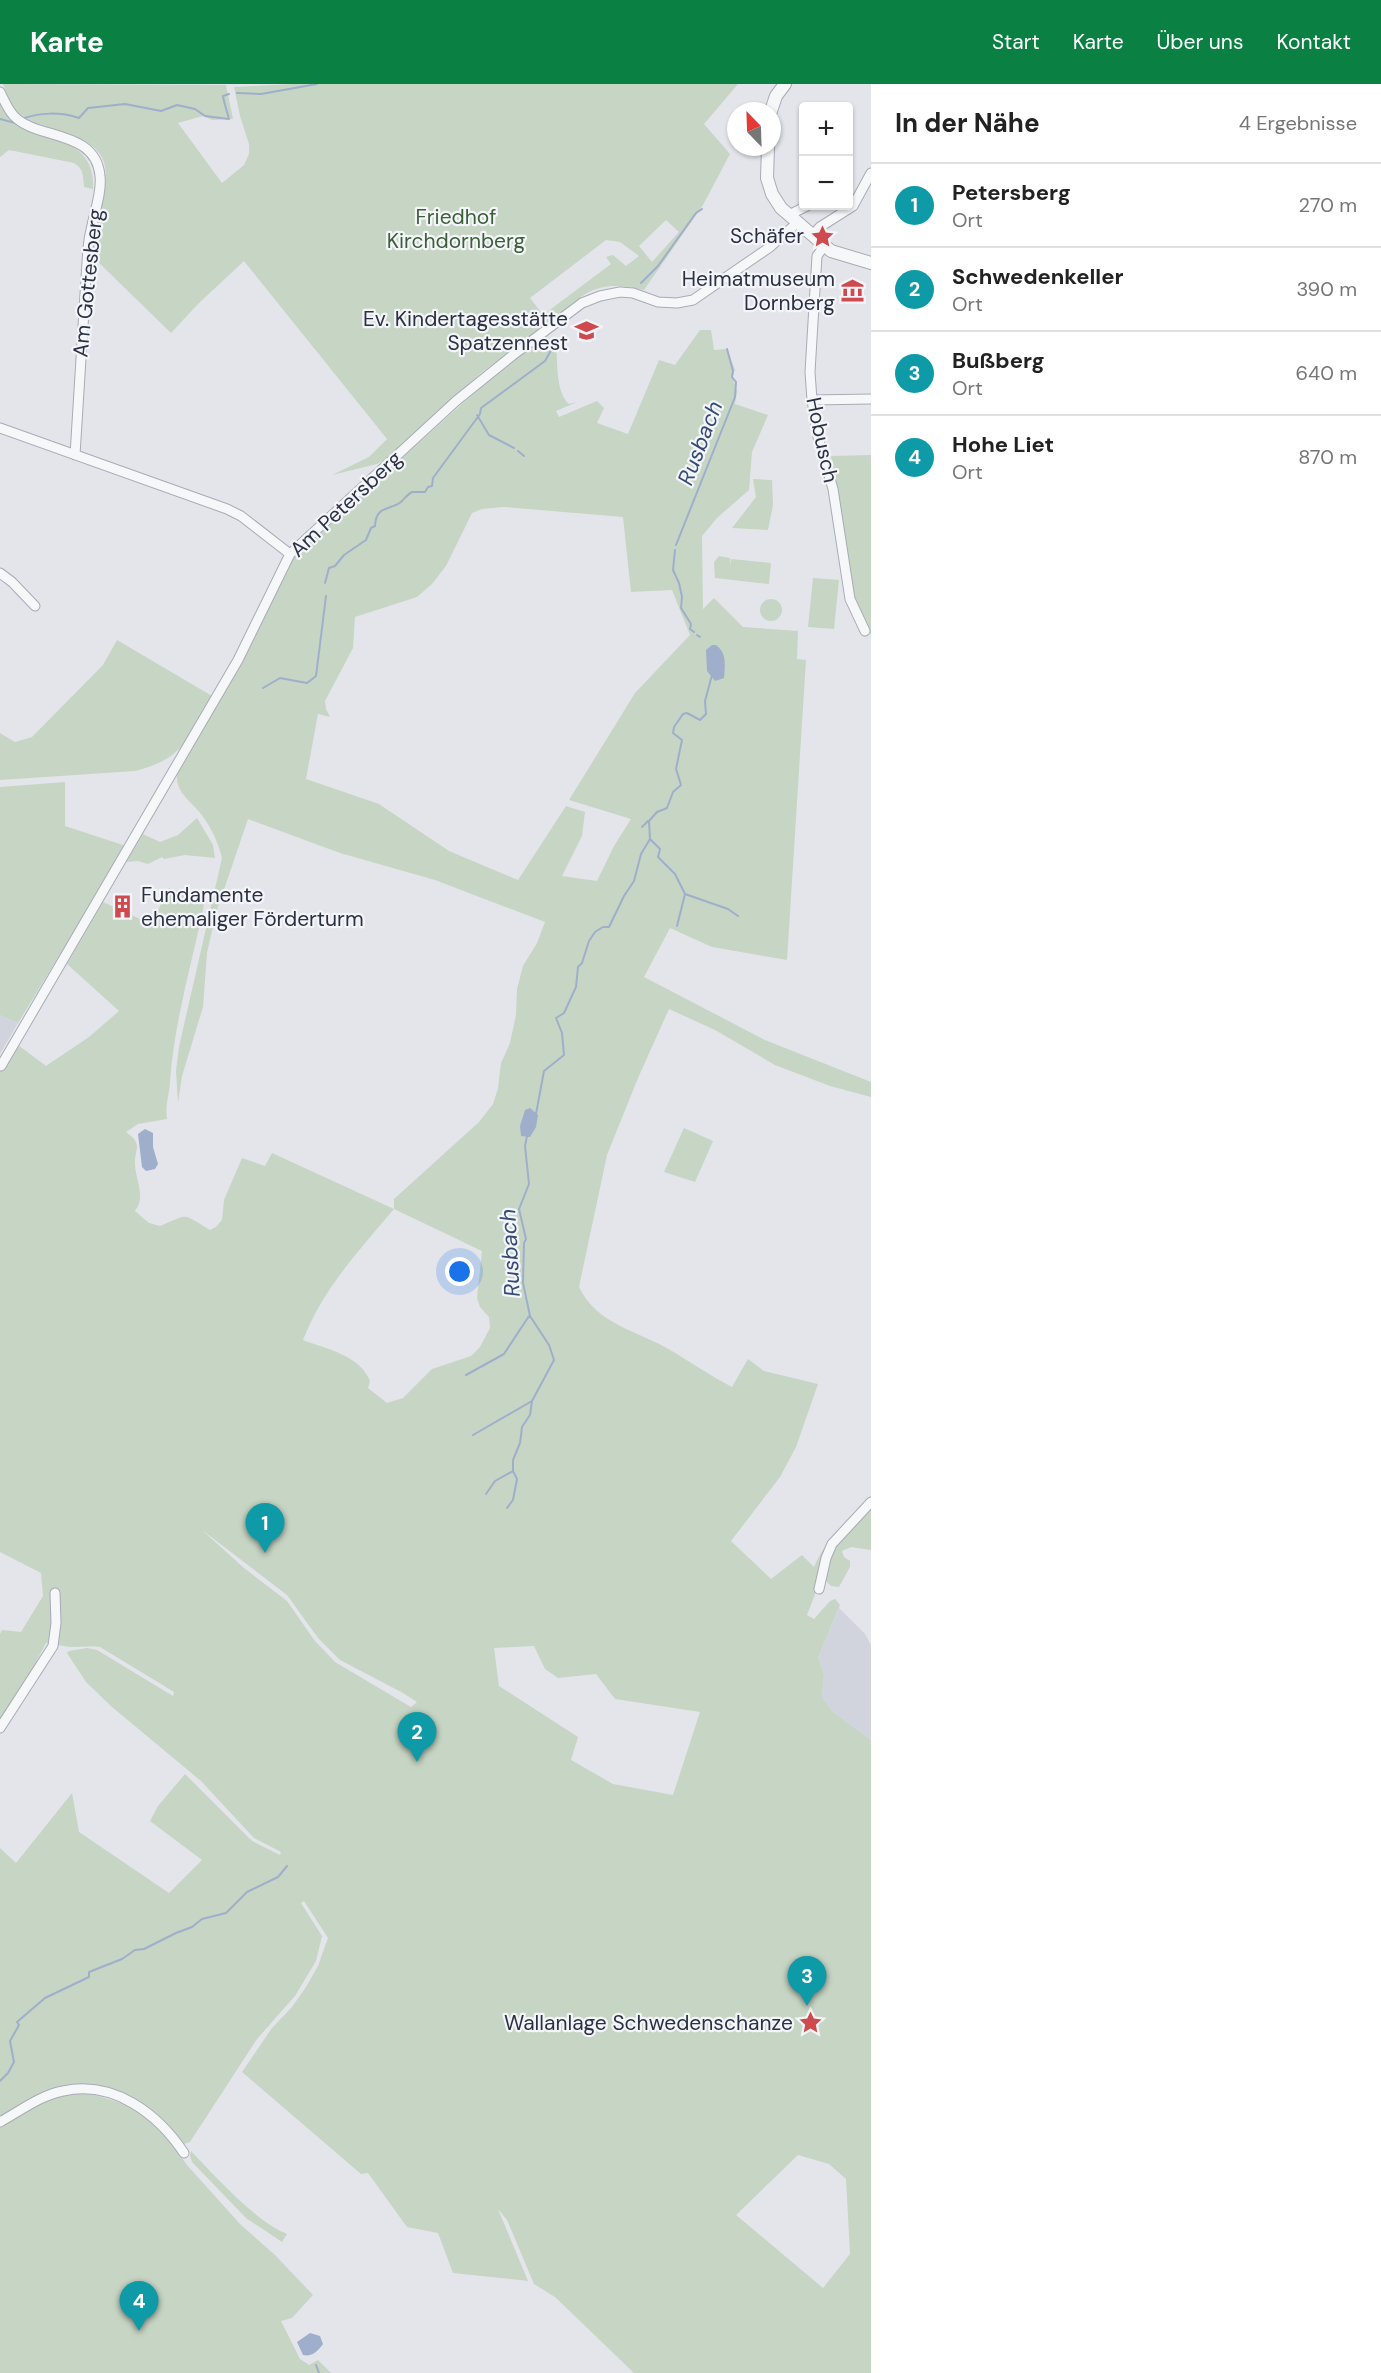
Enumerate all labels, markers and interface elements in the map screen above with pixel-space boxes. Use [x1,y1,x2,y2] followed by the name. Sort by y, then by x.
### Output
[30,24,104,61] text: Karte
[992,28,1040,56] text: Start
[1073,28,1124,56] text: Karte
[1157,28,1243,56] text: Über uns
[1276,28,1351,56] text: Kontakt
[727,102,781,156] north arrow
[799,102,853,210] map controls
[799,102,853,156] button: +
[895,106,1040,140] text: In der Nähe
[1239,110,1357,136] text: 4 Ergebnisse
[799,156,853,210] button: −
[952,178,1071,207] text: Petersberg
[911,192,918,218] text: 1
[1299,192,1357,218] text: 270 m
[387,203,526,255] park label: Friedhof Kirchdornberg
[66,207,110,359] street label: Am Gottesberg
[952,207,983,233] text: Ort
[730,222,804,250] place label: Schäfer
[809,223,835,249] place icon: Schäfer
[952,262,1123,291] text: Schwedenkeller
[682,265,835,317] place label: Heimatmuseum Dornberg
[909,276,920,302] text: 2
[1296,276,1357,302] text: 390 m
[840,278,866,304] museum icon: Heimatmuseum Dornberg
[952,291,983,317] text: Ort
[363,305,568,357] place label: Ev. Kindertagesstätte Spatzennest
[573,318,599,344] school or university icon: Ev. Kindertagesstätte Spatzennest
[952,346,1045,375] text: Bußberg
[908,360,921,386] text: 3
[1295,360,1357,386] text: 640 m
[952,375,983,401] text: Ort
[799,395,845,485] street label: Hobusch
[671,397,729,489] water label: Rusbach
[952,430,1054,459] text: Hohe Liet
[908,444,921,470] text: 4
[1298,444,1357,470] text: 870 m
[284,445,408,563] street label: Am Petersberg
[952,459,983,485] text: Ort
[141,881,364,933] place label: Fundamente ehemaliger Förderturm
[110,894,136,920] building icon: Fundamente ehemaliger Förderturm
[493,1208,527,1298] water label: Rusbach
[445,1257,474,1286] your location
[246,1504,284,1553] pin: 1
[398,1712,436,1762] pin: 2
[788,1956,826,2006] pin: 3
[504,2009,793,2037] place label: Wallanlage Schwedenschanze
[798,2010,824,2036] place icon: Wallanlage Schwedenschanze
[120,2282,158,2331] pin: 4

